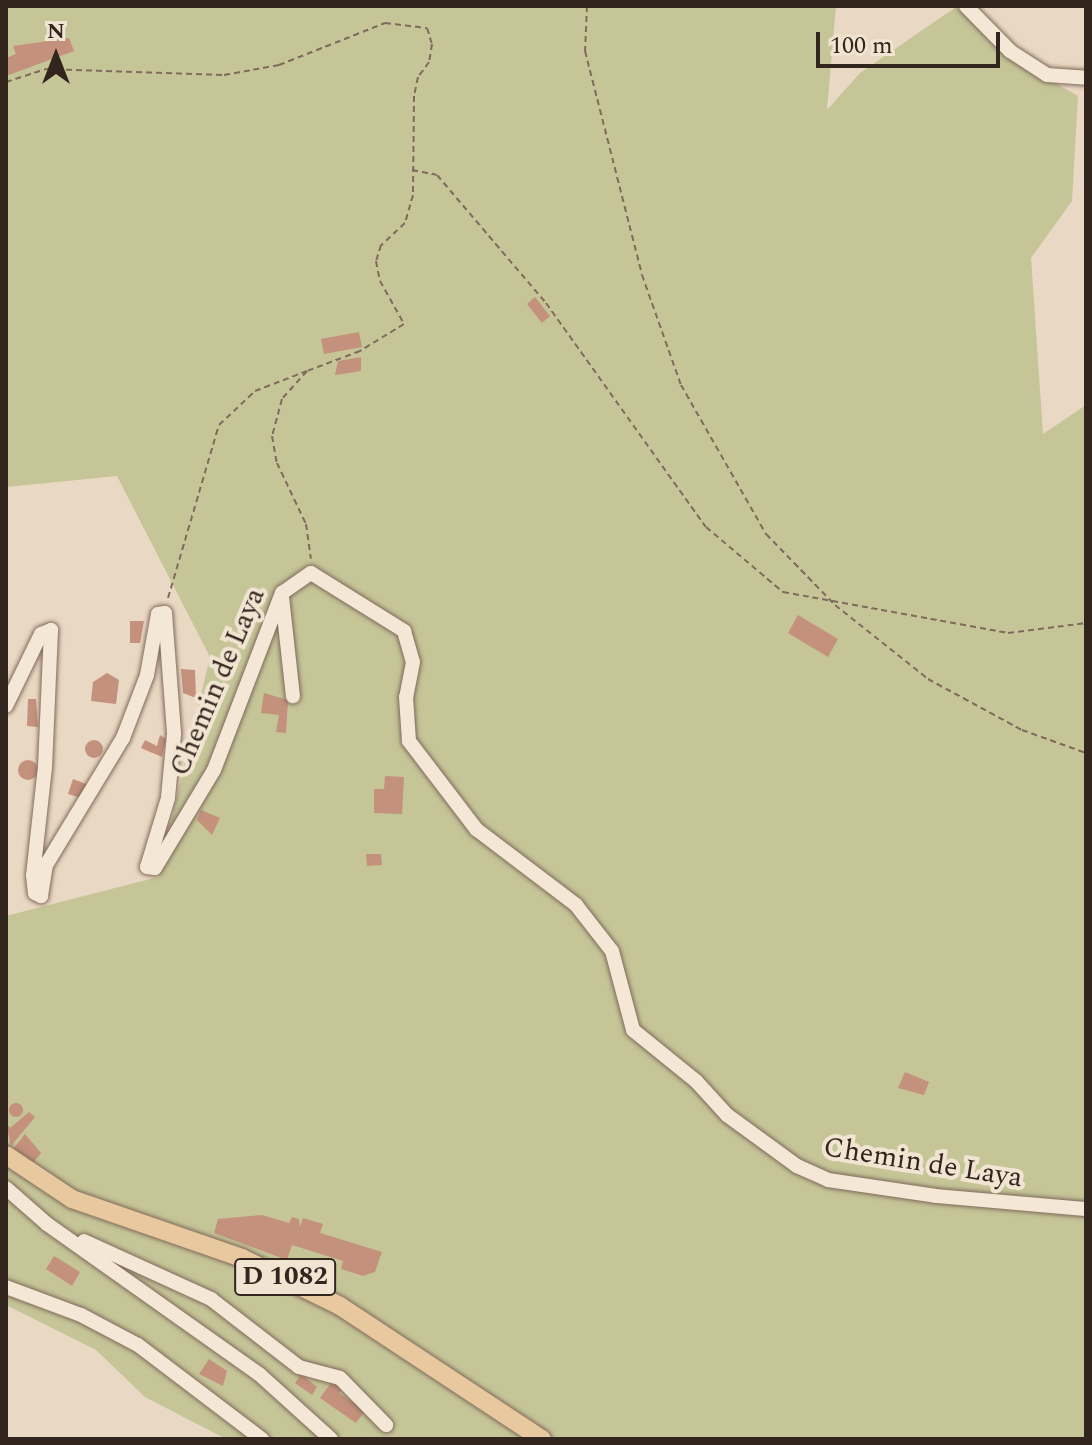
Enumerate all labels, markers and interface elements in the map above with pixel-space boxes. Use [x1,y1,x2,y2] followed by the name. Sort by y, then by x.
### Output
[47,15,65,48] text: N
[16,16,96,96] north arrow
[820,16,1004,66] scale bar
[830,28,893,64] text: 100 m
[163,583,273,781] street label: Chemin de Laya
[821,1131,1025,1195] street label: Chemin de Laya
[233,1255,337,1299] road number: D 1082

